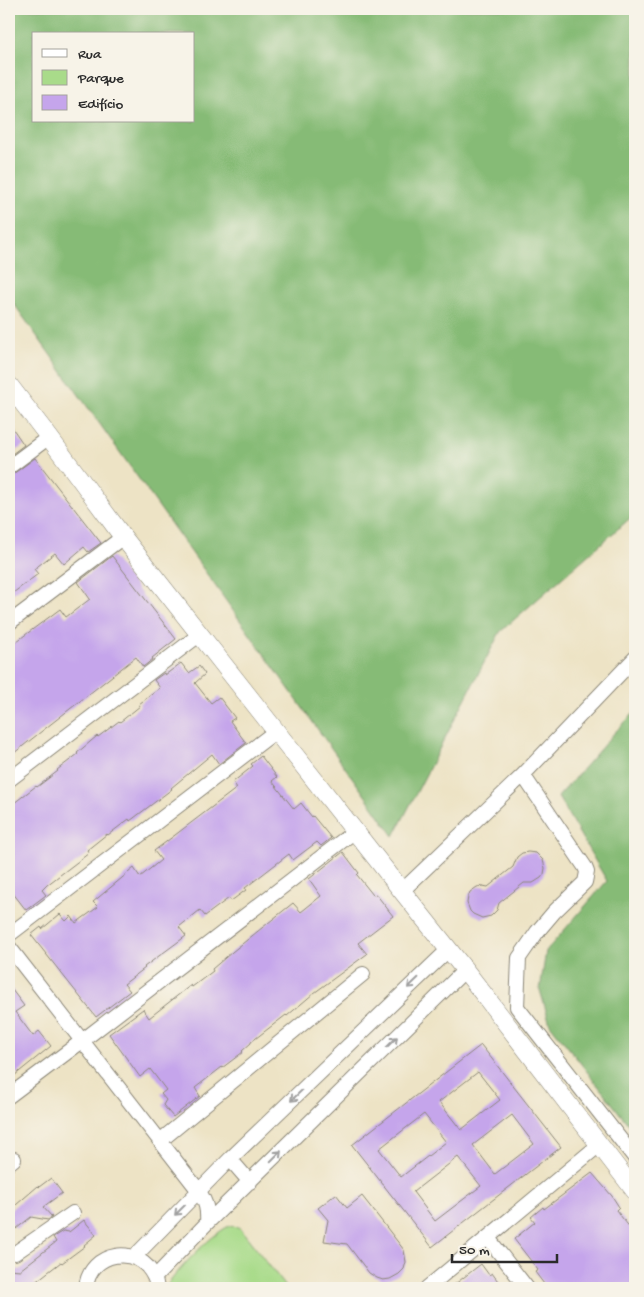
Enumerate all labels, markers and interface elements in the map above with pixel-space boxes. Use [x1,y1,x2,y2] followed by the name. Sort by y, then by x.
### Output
[32,32,195,122] legend
[78,46,102,64] text: Rua
[77,70,124,88] text: Parque
[78,96,124,114] text: Edifício
[407,977,420,989] one-way arrow
[385,1036,398,1048] one-way arrow
[290,1090,303,1102] one-way arrow
[270,1150,282,1163] one-way arrow
[174,1204,187,1216] one-way arrow
[452,1232,556,1264] scale bar
[459,1242,490,1260] text: 50 m

